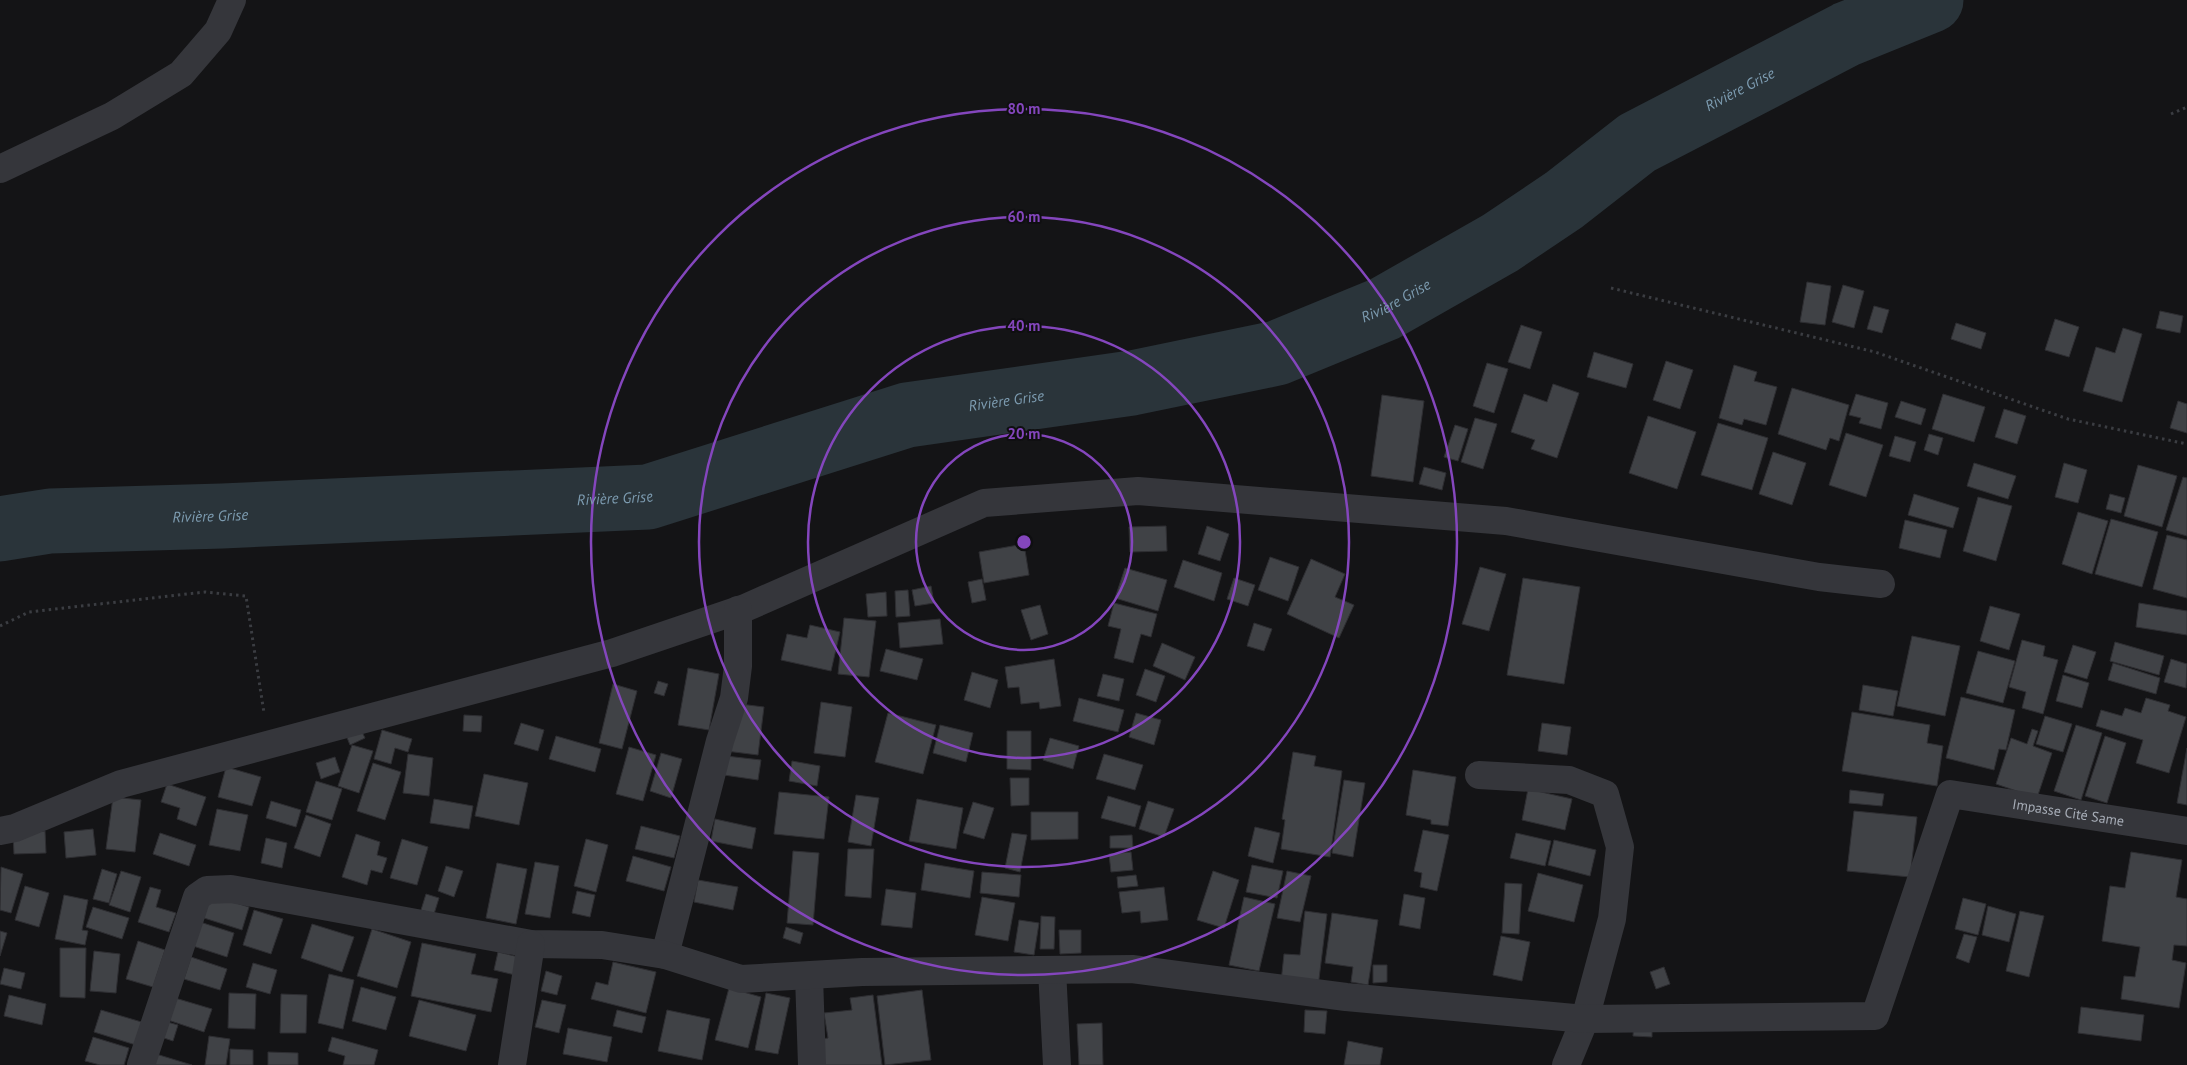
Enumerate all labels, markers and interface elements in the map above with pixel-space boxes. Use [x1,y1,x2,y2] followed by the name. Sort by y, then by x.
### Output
[1702,63,1778,115] water label: Rivière Grise
[1008,99,1040,118] text: 80 m
[1008,207,1040,226] text: 60 m
[1358,274,1434,326] water label: Rivière Grise
[1008,316,1040,335] text: 40 m
[967,386,1045,415] water label: Rivière Grise
[1008,424,1040,443] text: 20 m
[576,486,655,509] water label: Rivière Grise
[172,505,249,526] water label: Rivière Grise
[1015,533,1033,551] centre of rings
[2011,795,2125,830] street label: Impasse Cité Same

